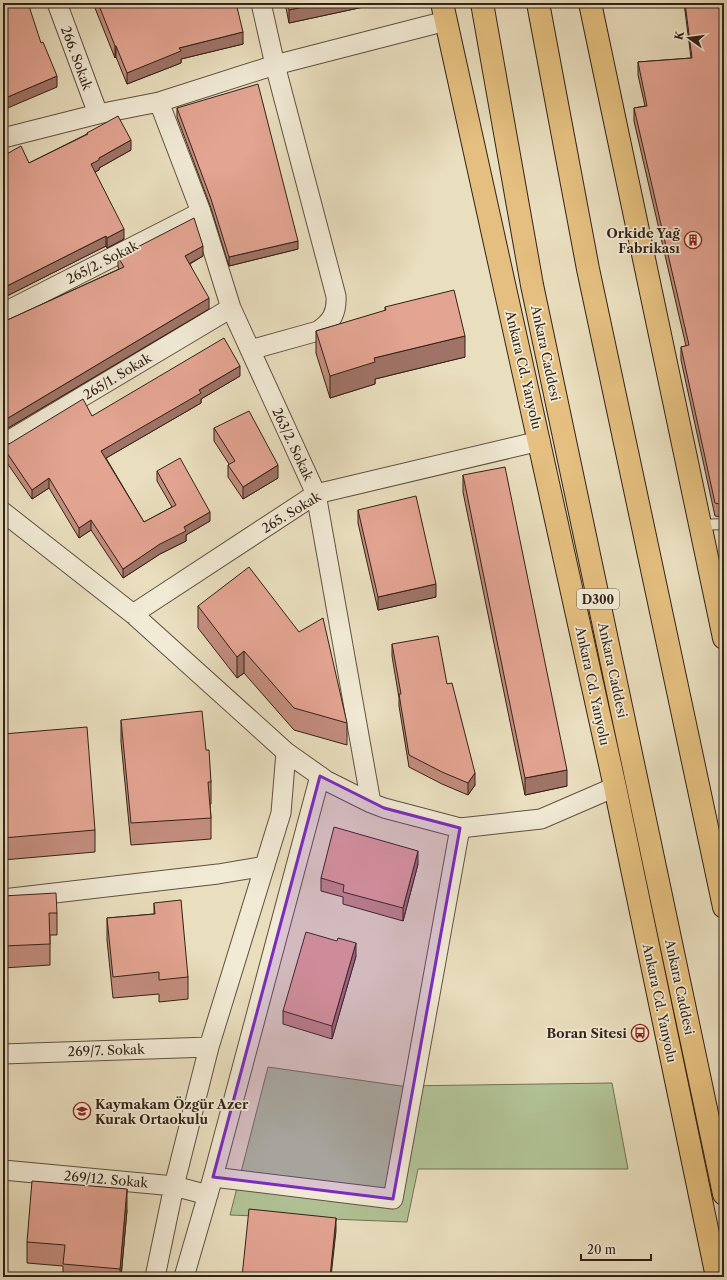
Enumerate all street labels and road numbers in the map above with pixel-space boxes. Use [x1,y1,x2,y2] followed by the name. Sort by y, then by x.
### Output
[58,24,96,93] street label: 266. Sokak
[63,237,141,287] street label: 265/2. Sokak
[528,303,564,402] street label: Ankara Caddesi
[502,308,545,431] street label: Ankara Cd. Yanyolu
[80,349,154,403] street label: 265/1. Sokak
[269,405,317,483] street label: 263/2. Sokak
[258,488,324,536] street label: 265. Sokak
[577,589,619,609] road number: D300
[595,620,631,719] street label: Ankara Caddesi
[572,624,613,747] street label: Ankara Cd. Yanyolu
[662,937,698,1036] street label: Ankara Caddesi
[639,941,680,1064] street label: Ankara Cd. Yanyolu
[67,1041,145,1059] street label: 269/7. Sokak
[63,1167,149,1191] street label: 269/12. Sokak

